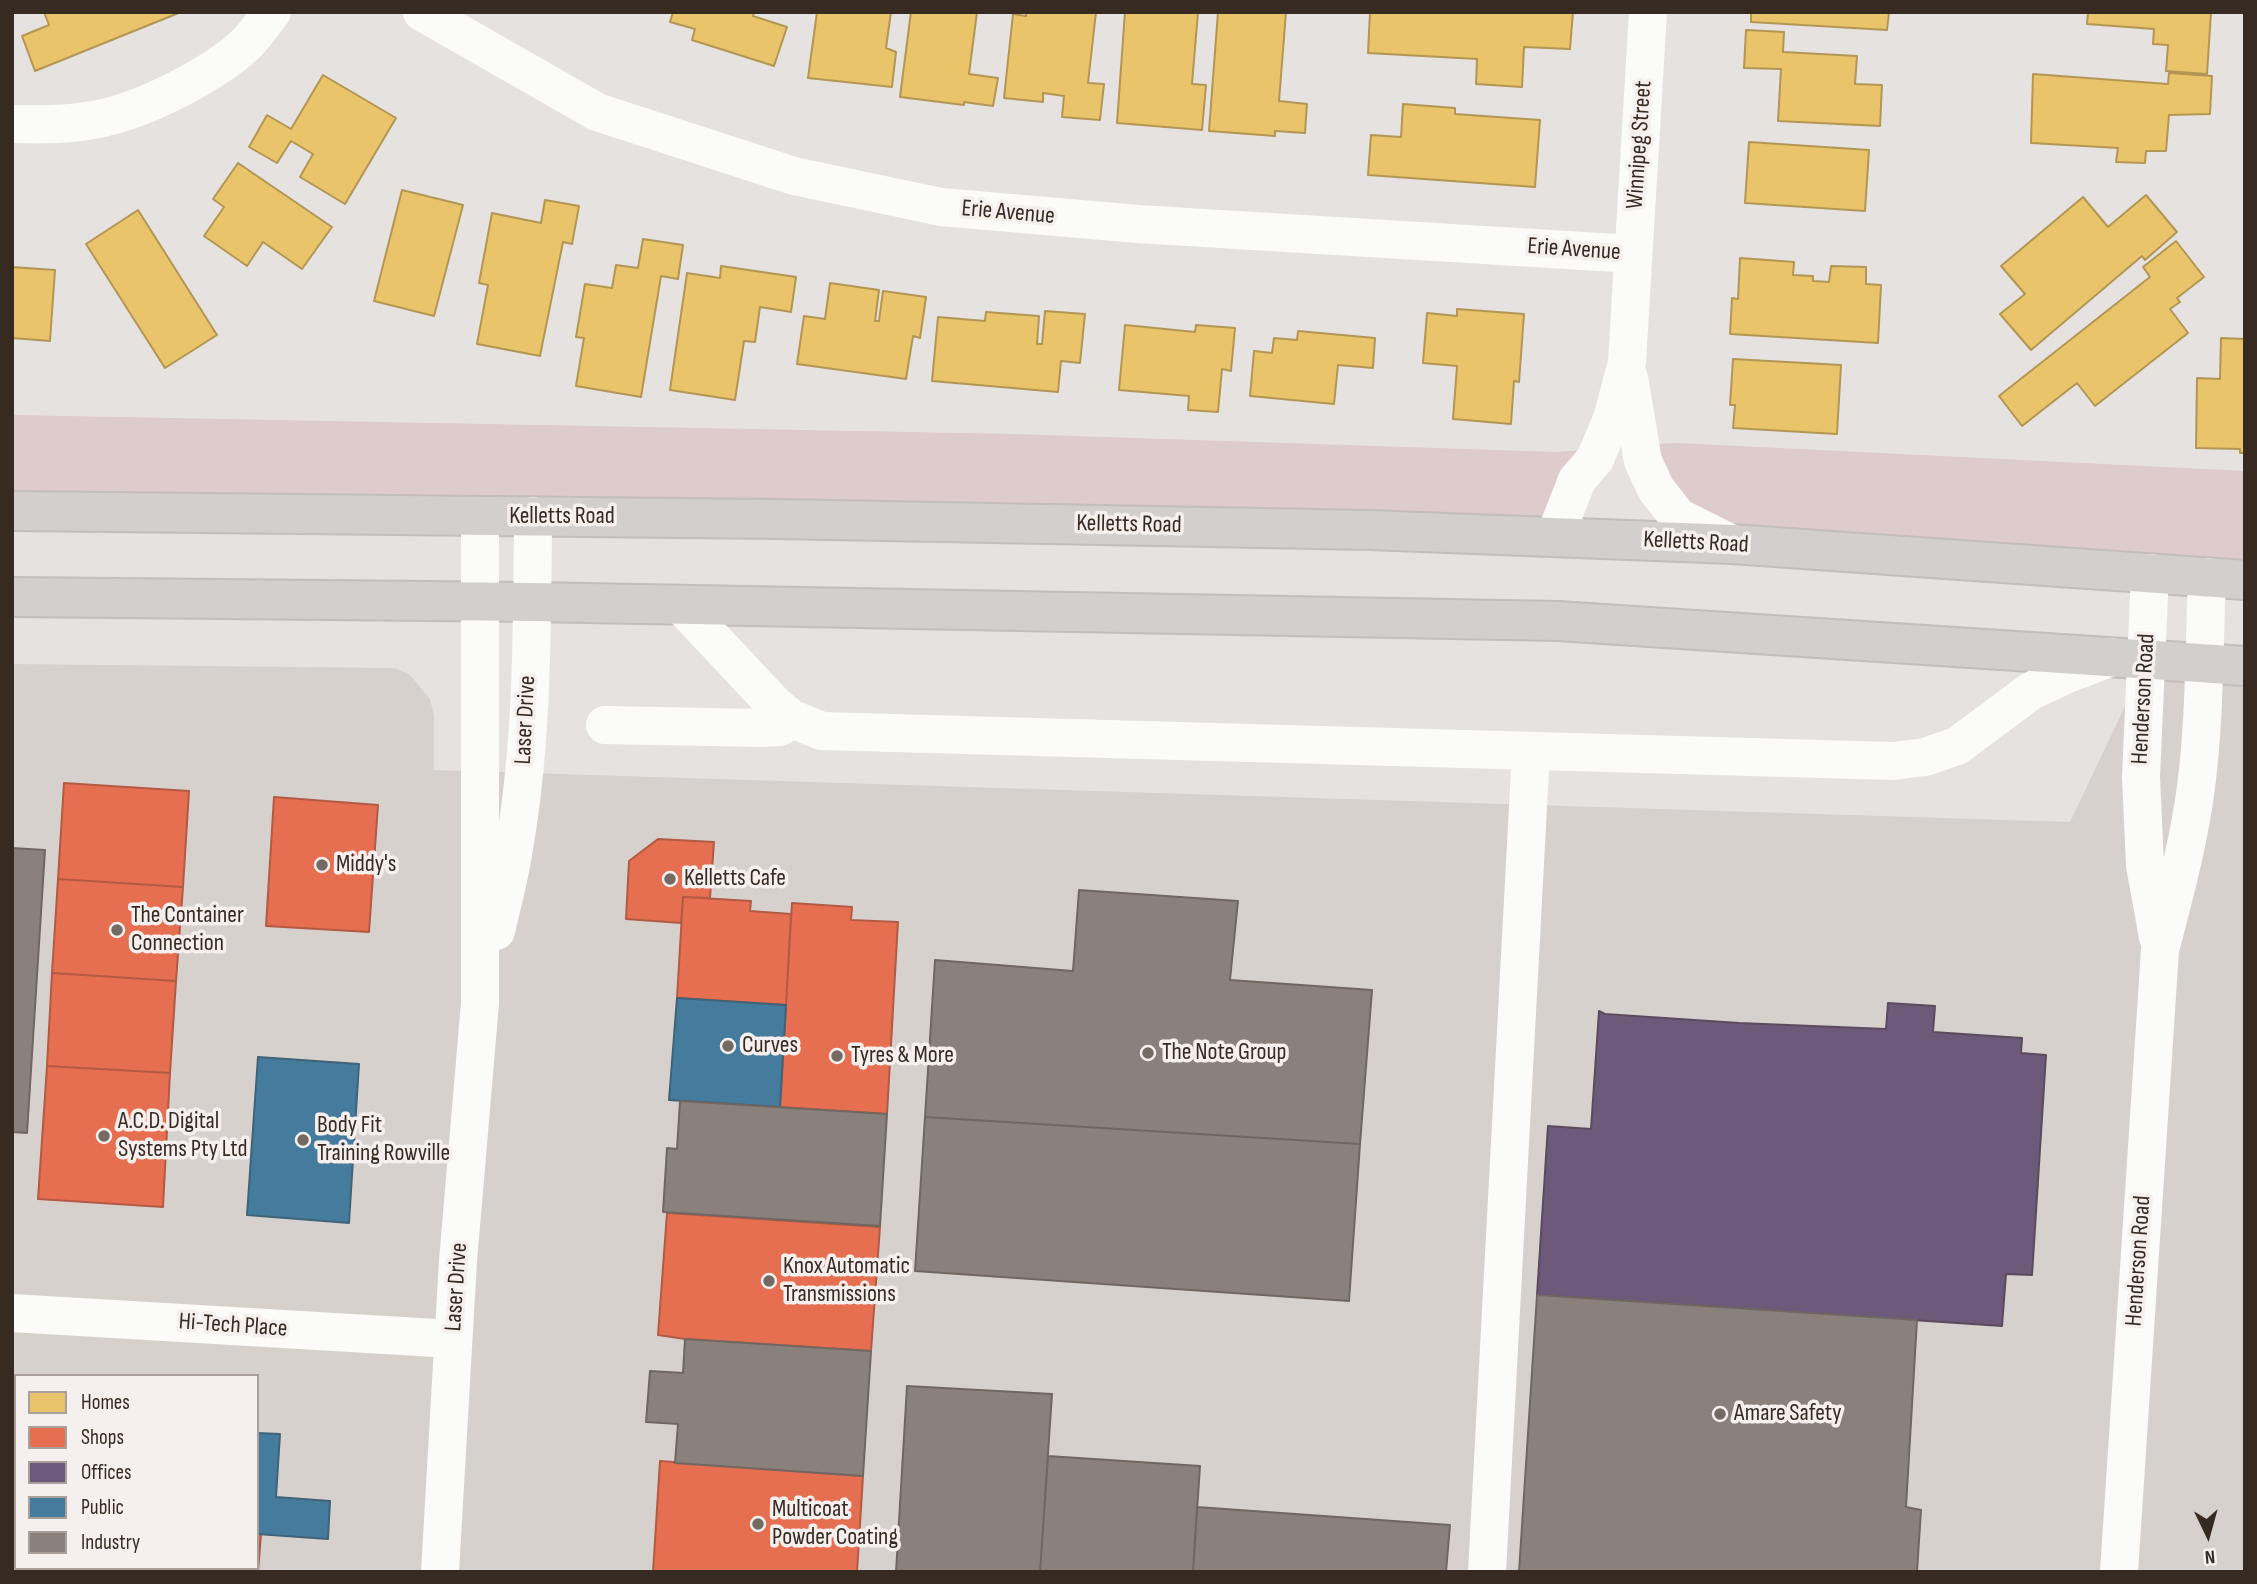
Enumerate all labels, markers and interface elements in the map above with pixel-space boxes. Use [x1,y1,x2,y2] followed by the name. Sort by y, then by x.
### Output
[1621,80,1659,210] street label: Winnipeg Street
[960,195,1056,231] street label: Erie Avenue
[1526,232,1622,268] street label: Erie Avenue
[509,503,615,531] street label: Kelletts Road
[1076,510,1182,540] street label: Kelletts Road
[1643,526,1749,560] street label: Kelletts Road
[2126,633,2162,765] street label: Henderson Road
[509,675,543,765] street label: Laser Drive
[336,851,396,879] place label: Middy's
[314,857,330,873] marker: Middy's
[684,865,786,893] place label: Kelletts Cafe
[662,871,678,887] marker: Kelletts Cafe
[131,902,244,958] place label: The Container Connection
[109,922,125,938] marker: The Container Connection
[742,1032,798,1060] place label: Curves
[720,1038,736,1054] marker: Curves
[1162,1039,1287,1067] place label: The Note Group
[851,1042,954,1070] place label: Tyres & More
[1140,1045,1156,1061] marker: The Note Group
[829,1048,845,1064] marker: Tyres & More
[118,1108,247,1164] place label: A.C.D. Digital Systems Pty Ltd
[317,1112,450,1168] place label: Body Fit Training Rowville
[96,1128,112,1144] marker: A.C.D. Digital Systems Pty Ltd
[295,1132,311,1148] marker: Body Fit Training Rowville
[2120,1195,2158,1327] street label: Henderson Road
[440,1242,474,1332] street label: Laser Drive
[783,1253,910,1309] place label: Knox Automatic Transmissions
[761,1273,777,1289] marker: Knox Automatic Transmissions
[178,1308,288,1344] street label: Hi-Tech Place
[14,1374,259,1570] legend
[81,1390,130,1415] text: Homes
[1734,1400,1841,1428] place label: Amare Safety
[1712,1406,1728,1422] marker: Amare Safety
[81,1425,124,1450] text: Shops
[81,1460,132,1485] text: Offices
[81,1495,124,1520] text: Public
[772,1496,898,1552] place label: Multicoat Powder Coating
[2173,1500,2243,1570] north arrow
[750,1516,766,1532] marker: Multicoat Powder Coating
[81,1530,140,1555] text: Industry
[2204,1545,2216,1568] text: N

